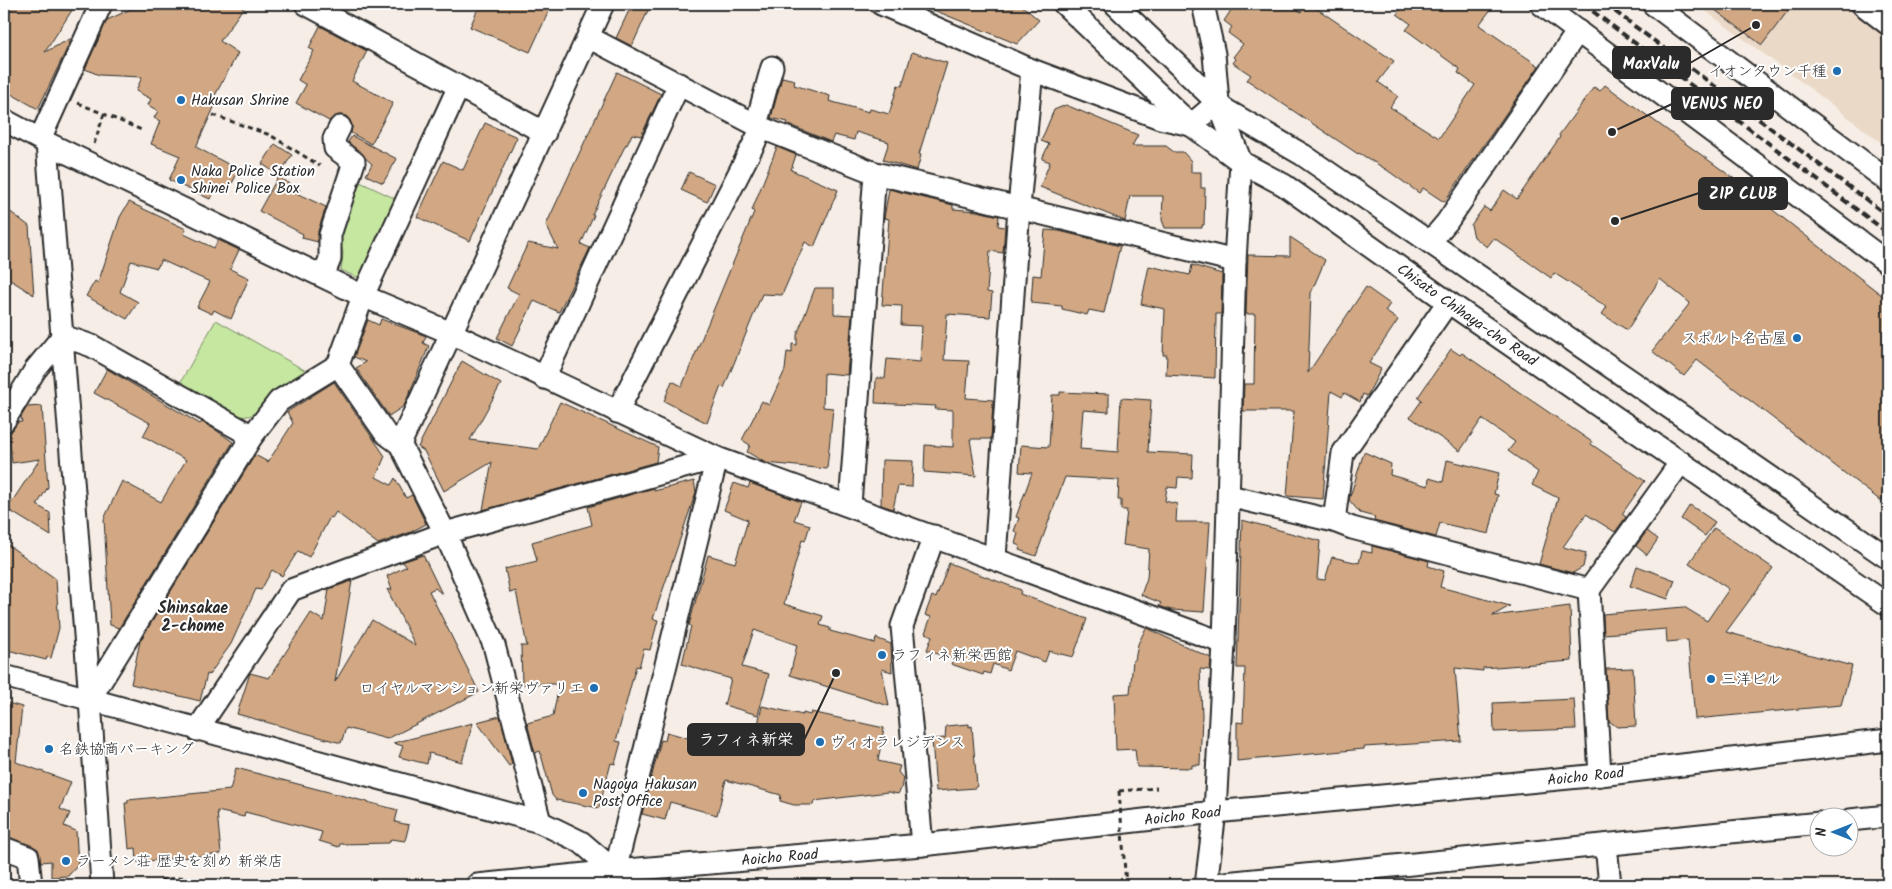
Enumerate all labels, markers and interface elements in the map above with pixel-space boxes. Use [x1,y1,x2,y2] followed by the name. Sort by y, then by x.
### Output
[1613,47,1690,78] callout: MaxValu
[1623,52,1679,77] text: MaxValu
[1708,60,1827,84] place label: イオンタウン千種
[1831,65,1843,77] marker: イオンタウン千種
[1672,88,1773,119] callout: VENUS NEO
[191,89,289,113] place label: Hakusan Shrine
[1682,92,1762,117] text: VENUS NEO
[175,94,187,106] marker: Hakusan Shrine
[191,160,315,201] place label: Naka Police Station Shinei Police Box
[175,174,187,186] marker: Naka Police Station Shinei Police Box
[1699,178,1787,209] callout: ZIP CLUB
[1709,182,1777,207] text: ZIP CLUB
[1391,258,1543,373] street label: Chisato Chihaya-cho Road
[1682,327,1787,351] place label: スポルト名古屋
[1791,332,1803,344] marker: スポルト名古屋
[158,596,228,639] district label: Shinsakae 2-chome
[892,644,1012,668] place label: ラフィネ新栄西館
[876,649,888,661] marker: ラフィネ新栄西館
[1721,668,1781,692] place label: 三洋ビル
[1705,673,1717,685] marker: 三洋ビル
[360,677,584,701] place label: ロイヤルマンション新栄ヴァリエ
[588,682,600,694] marker: ロイヤルマンション新栄ヴァリエ
[688,724,804,755] callout: ラフィネ新栄
[699,728,793,753] text: ラフィネ新栄
[830,731,965,755] place label: ヴィオラレジデンス
[814,736,826,748] marker: ヴィオラレジデンス
[59,738,194,762] place label: 名鉄協商パーキング
[43,743,55,755] marker: 名鉄協商パーキング
[1546,761,1626,793] street label: Aoicho Road
[593,773,697,814] place label: Nagoya Hakusan Post Office
[577,787,589,799] marker: Nagoya Hakusan Post Office
[1143,800,1223,833] street label: Aoicho Road
[1810,806,1860,856] north arrow
[1811,827,1833,836] text: N
[740,843,820,873] street label: Aoicho Road
[76,850,283,874] place label: ラーメン荘 歴史を刻め 新栄店
[60,855,72,867] marker: ラーメン荘 歴史を刻め 新栄店

